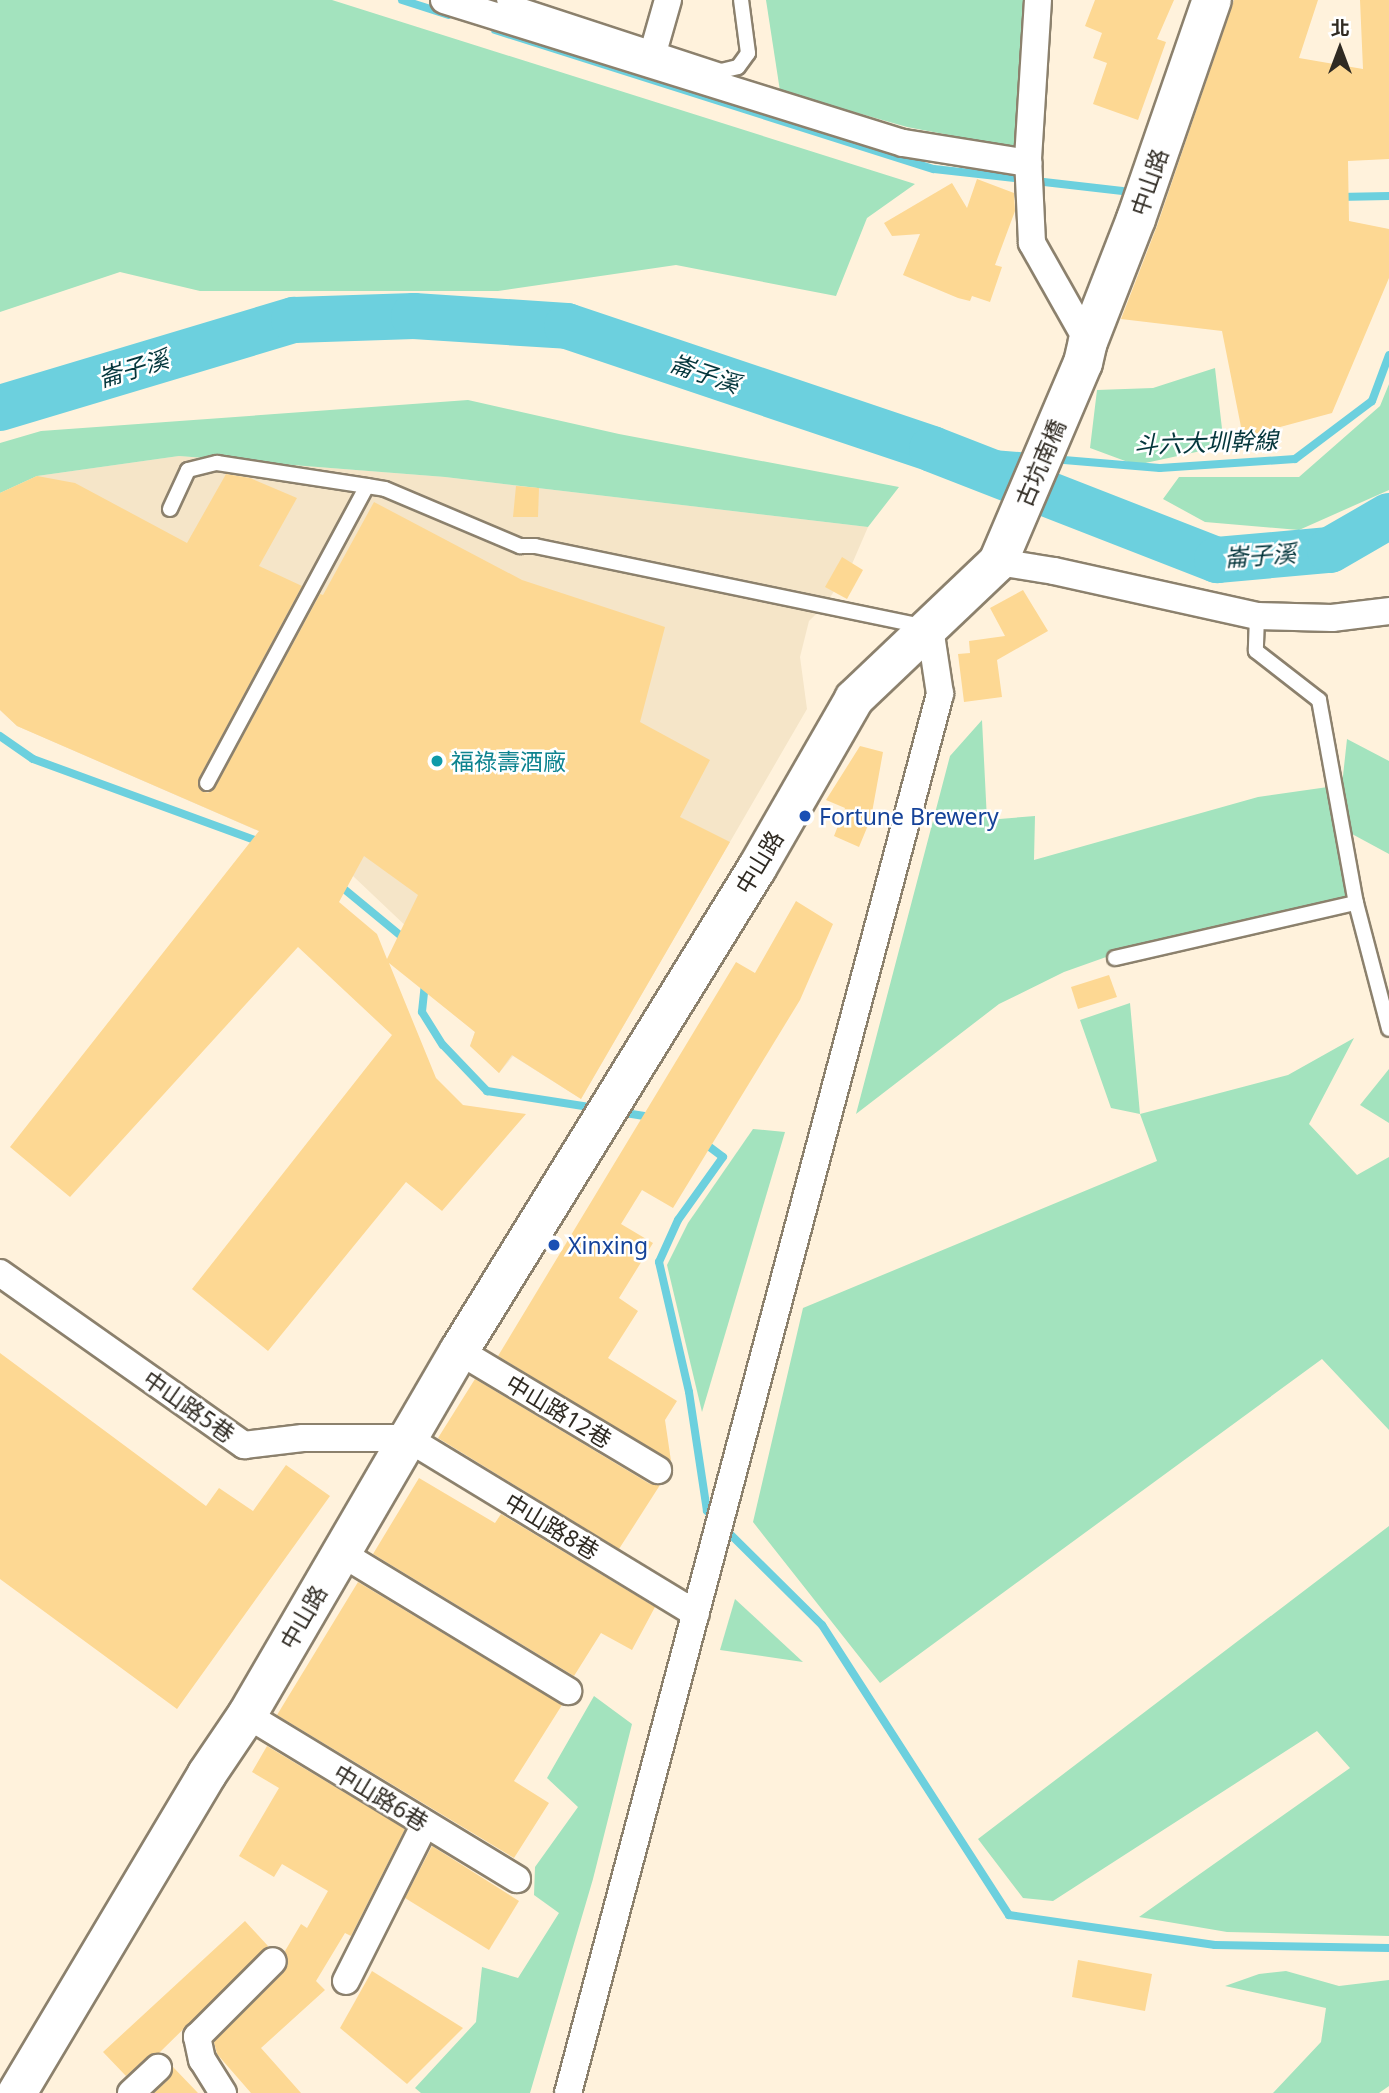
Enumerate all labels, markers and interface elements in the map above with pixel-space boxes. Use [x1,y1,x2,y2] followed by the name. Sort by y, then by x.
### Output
[1305,14,1375,84] north arrow
[1330,15,1350,41] text: 北
[1125,145,1173,219] street label: 中山路
[94,344,172,392] water label: 崙子溪
[666,348,744,398] water label: 崙子溪
[1009,415,1071,511] street label: 古坑南橋
[1134,425,1278,459] water label: 斗六大圳幹線
[1223,538,1297,572] water label: 崙子溪
[451,747,566,775] place label: 福祿壽酒廠
[429,753,445,769] marker: 福祿壽酒廠
[819,802,999,830] place label: Fortune Brewery
[797,808,813,824] marker: Fortune Brewery
[729,825,789,899] street label: 中山路
[568,1231,648,1259] place label: Xinxing
[546,1237,562,1253] marker: Xinxing
[138,1365,240,1447] street label: 中山路5巷
[501,1369,617,1453] street label: 中山路12巷
[500,1487,604,1565] street label: 中山路8巷
[274,1580,332,1654] street label: 中山路
[329,1758,433,1836] street label: 中山路6巷

